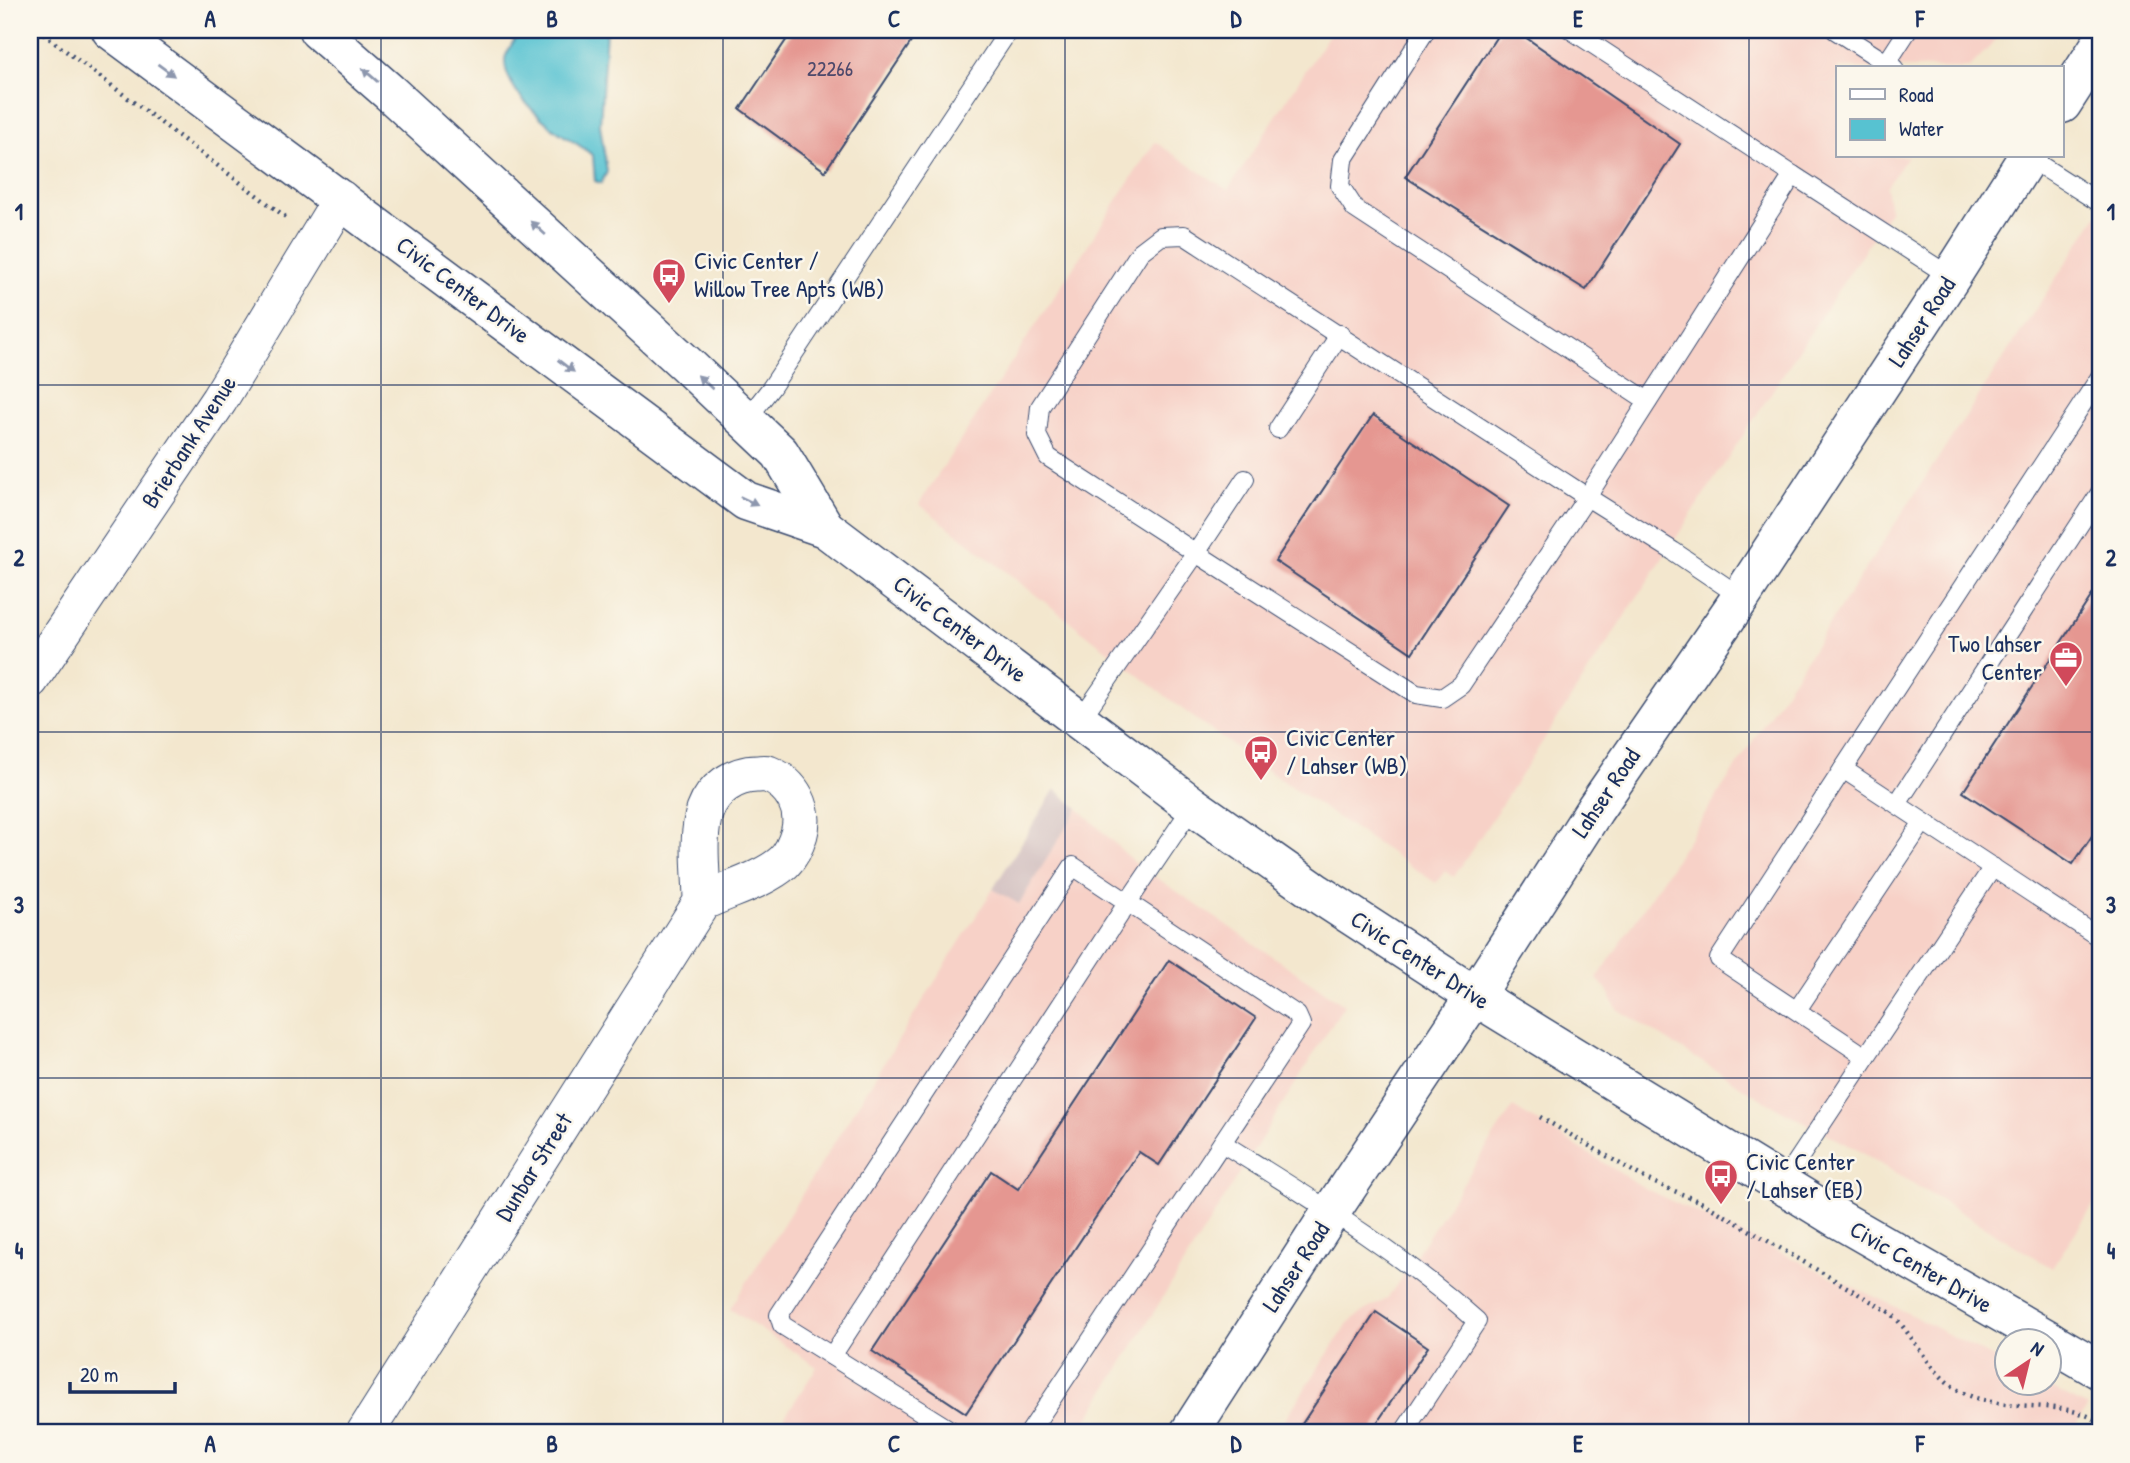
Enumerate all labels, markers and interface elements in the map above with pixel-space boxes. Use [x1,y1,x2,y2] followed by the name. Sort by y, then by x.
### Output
[204,3,216,34] text: A
[546,3,558,34] text: B
[888,3,900,34] text: C
[1231,3,1243,34] text: D
[1573,3,1584,34] text: E
[1915,3,1926,34] text: F
[807,54,853,83] house number: 22266
[157,63,175,77] one-way arrow
[1836,66,2064,158] legend
[361,67,378,83] one-way arrow
[1899,80,1933,109] text: Road
[1899,114,1944,143] text: Water
[15,196,23,227] text: 1
[2107,196,2115,227] text: 1
[529,220,547,236] one-way arrow
[390,228,537,350] street label: Civic Center Drive
[694,244,885,304] place label: Civic Center / Willow Tree Apts (WB)
[650,256,688,305] bus stop icon: Civic Center / Willow Tree Apts (WB)
[1880,270,1962,373] street label: Lahser Road
[556,359,575,373] one-way arrow
[133,369,243,514] street label: Brierbank Avenue
[697,374,714,390] one-way arrow
[739,494,759,506] one-way arrow
[14,542,25,573] text: 2
[2106,542,2117,573] text: 2
[887,567,1034,689] street label: Civic Center Drive
[1948,627,2042,687] place label: Two Lahser Center
[2047,639,2085,688] office icon: Two Lahser Center
[1286,721,1407,781] place label: Civic Center / Lahser (WB)
[1242,733,1280,782] bus stop icon: Civic Center / Lahser (WB)
[1564,741,1647,843] street label: Lahser Road
[14,889,24,920] text: 3
[2106,889,2116,920] text: 3
[1345,902,1497,1016] street label: Civic Center Drive
[487,1106,579,1227] street label: Dunbar Street
[1746,1145,1863,1205] place label: Civic Center / Lahser (EB)
[1702,1157,1740,1206] bus stop icon: Civic Center / Lahser (EB)
[1844,1212,1999,1320] street label: Civic Center Drive
[1254,1215,1336,1318] street label: Lahser Road
[15,1235,24,1266] text: 4
[2107,1235,2116,1266] text: 4
[1994,1326,2064,1396] north arrow
[2026,1335,2049,1362] text: N
[70,1351,175,1395] scale bar
[80,1360,118,1389] text: 20 m
[204,1428,216,1459] text: A
[546,1428,558,1459] text: B
[888,1428,900,1459] text: C
[1231,1428,1243,1459] text: D
[1573,1428,1584,1459] text: E
[1915,1428,1926,1459] text: F

